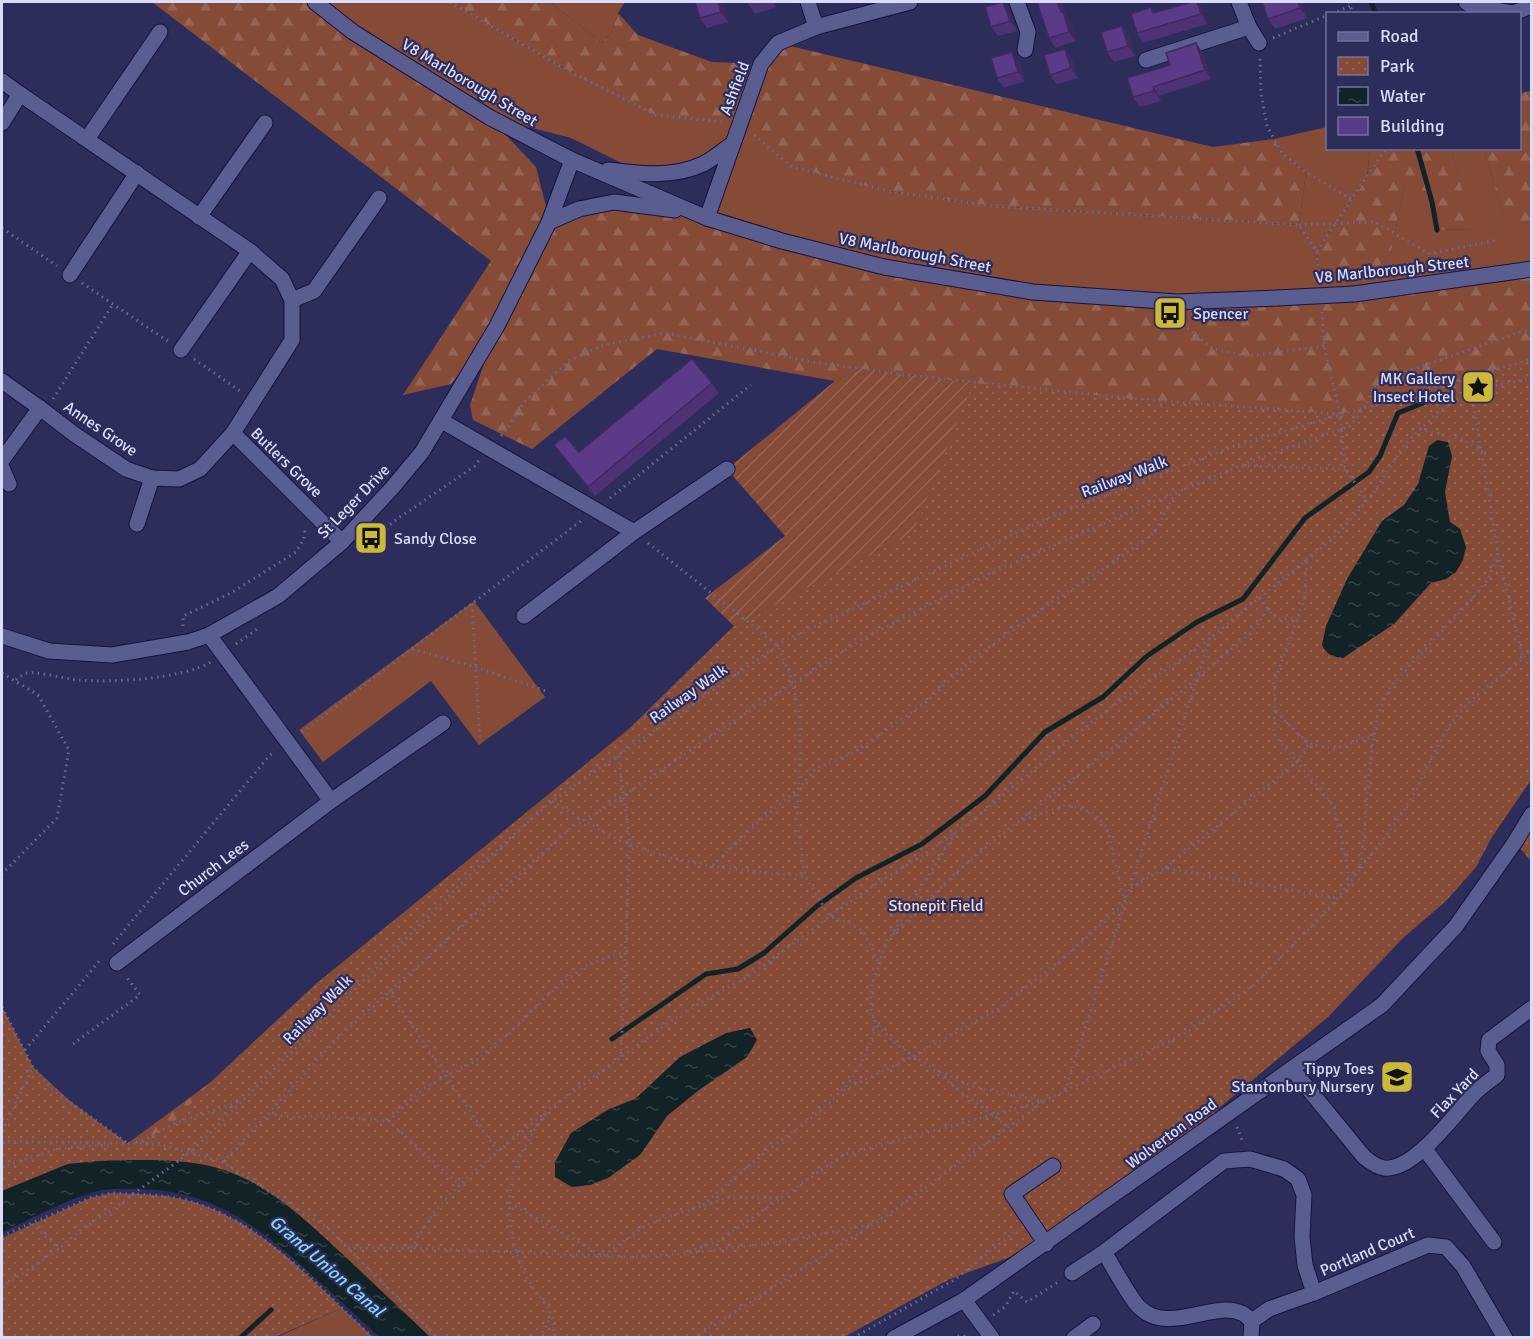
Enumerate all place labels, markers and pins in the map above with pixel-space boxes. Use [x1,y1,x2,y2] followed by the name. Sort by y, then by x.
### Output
[1152,295,1188,331] bus stop icon: Spencer
[1193,304,1249,324] place label: Spencer
[1373,369,1456,407] place label: MK Gallery Insect Hotel
[1460,369,1496,405] place icon: MK Gallery Insect Hotel
[353,520,389,556] bus stop icon: Sandy Close
[394,529,477,549] place label: Sandy Close
[1231,1059,1375,1097] place label: Tippy Toes Stantonbury Nursery
[1379,1059,1415,1095] school or university icon: Tippy Toes Stantonbury Nursery

